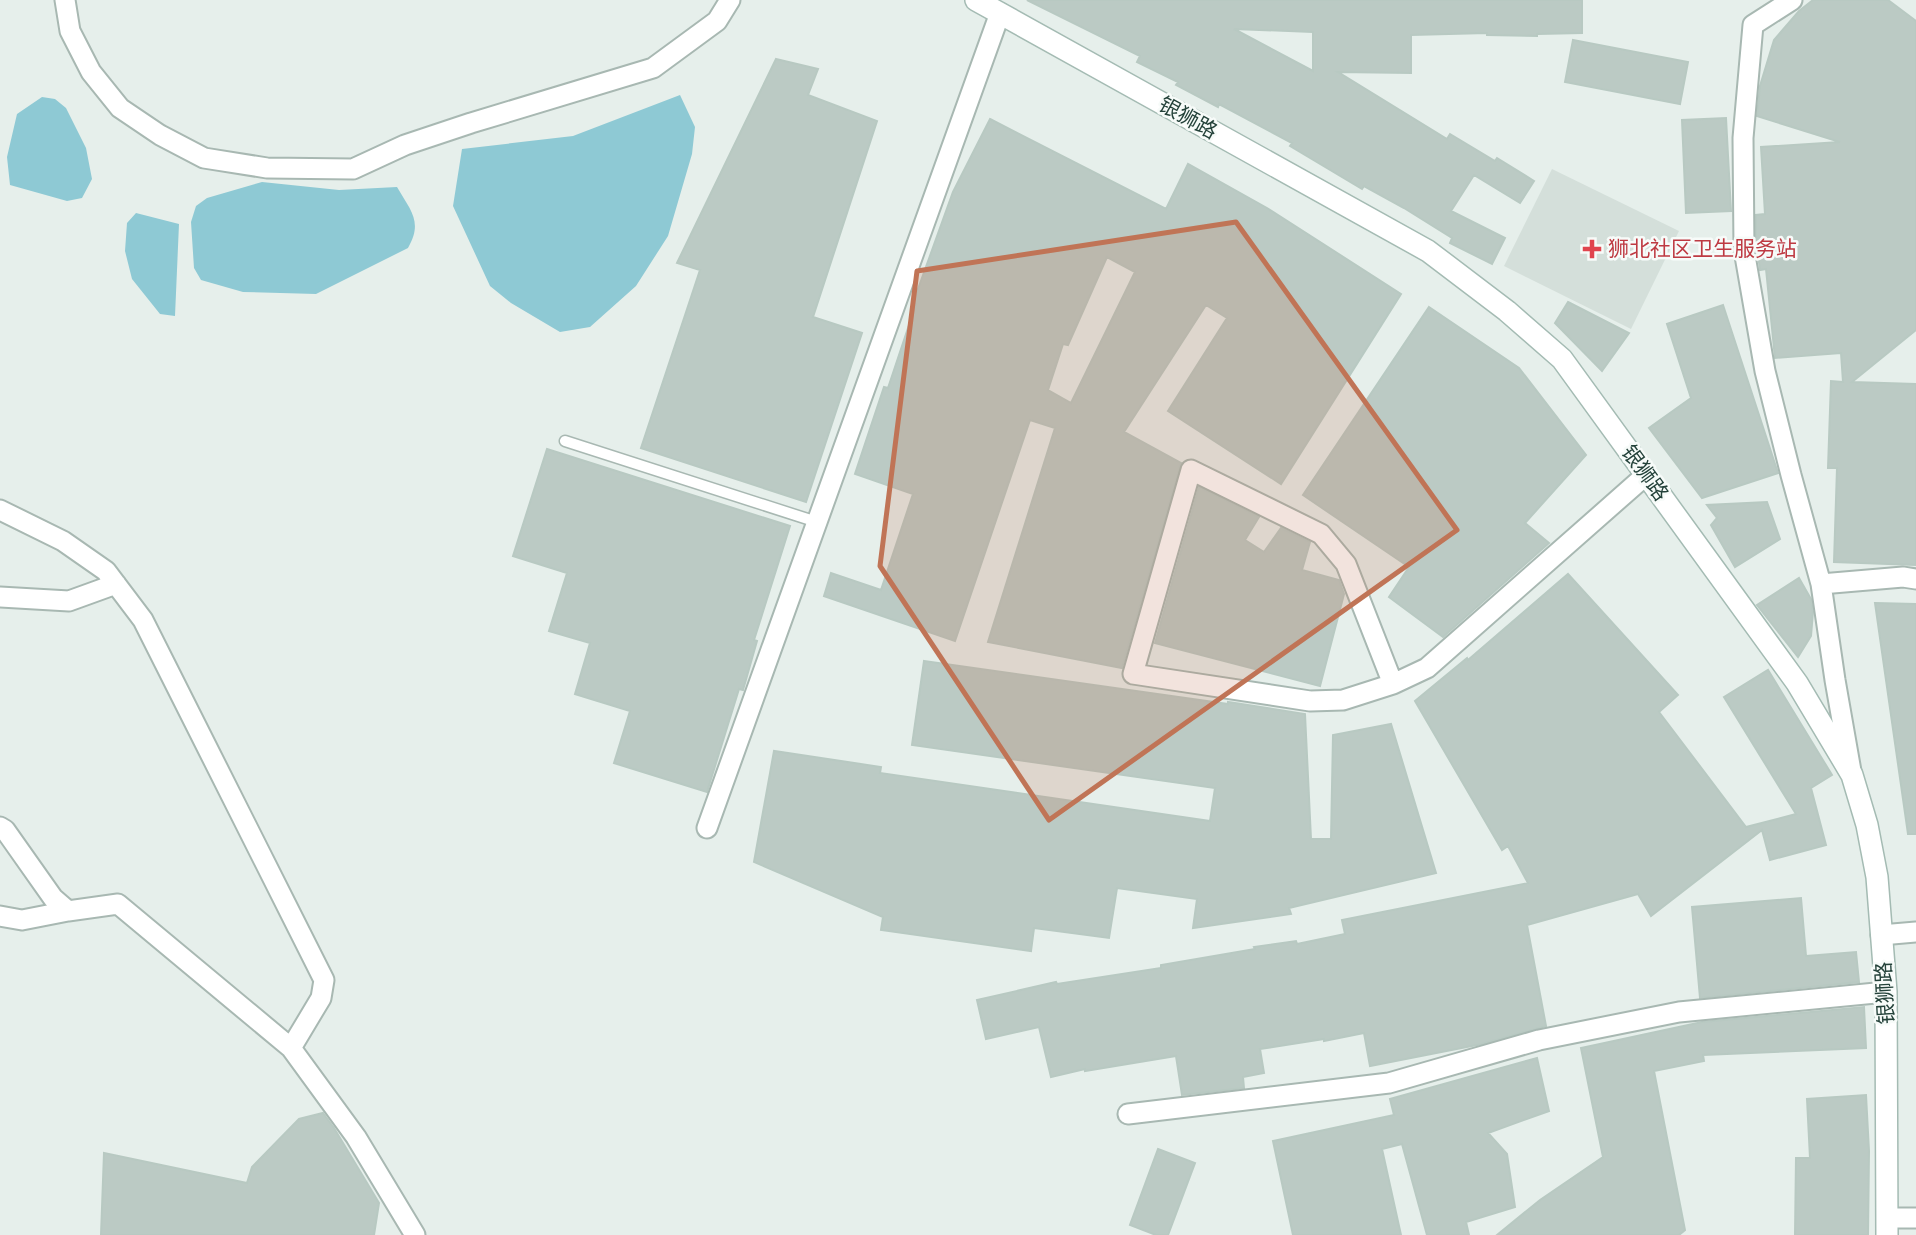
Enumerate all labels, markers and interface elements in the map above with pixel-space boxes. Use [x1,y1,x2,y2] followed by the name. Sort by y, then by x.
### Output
[1155,91,1222,144] street label: 银狮路
[1608,236,1797,261] place label: 狮北社区卫生服务站
[1582,239,1602,259] marker: 狮北社区卫生服务站
[1617,440,1674,506] street label: 银狮路
[1870,961,1899,1025] street label: 银狮路

